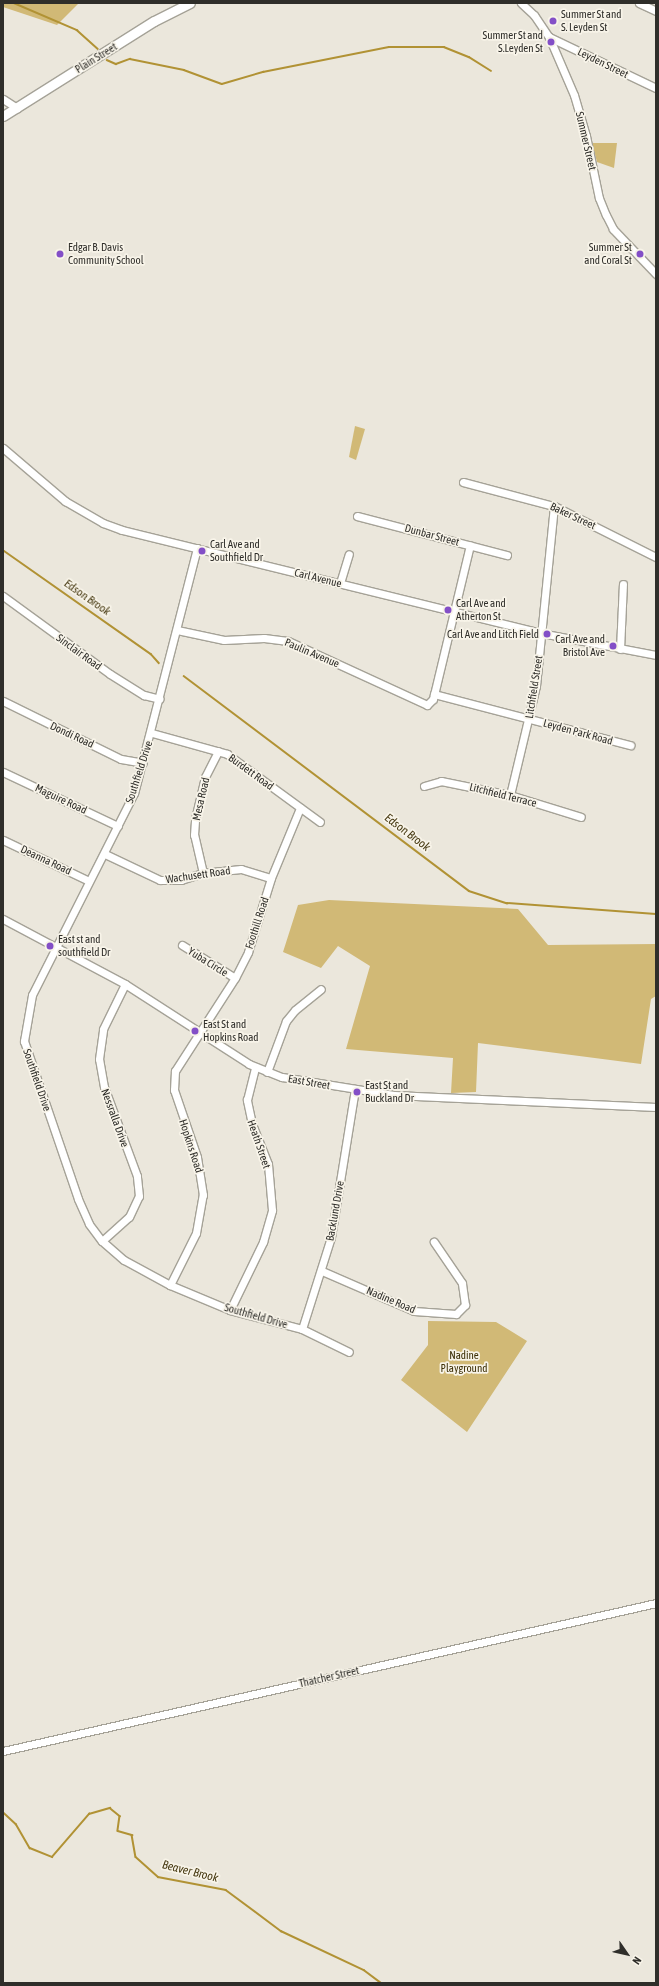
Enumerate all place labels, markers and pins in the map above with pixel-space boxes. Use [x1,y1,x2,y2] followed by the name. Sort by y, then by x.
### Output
[561,8,621,34] place label: Summer St and S. Leyden St
[548,16,558,26] marker: Summer St and S. Leyden St
[483,29,543,55] place label: Summer St and S.Leyden St
[546,37,556,47] marker: Summer St and S.Leyden St
[68,241,144,267] place label: Edgar B. Davis Community School
[584,241,632,267] place label: Summer St and Coral St
[55,249,65,259] marker: Edgar B. Davis Community School
[635,249,645,259] marker: Summer St and Coral St
[210,538,263,564] place label: Carl Ave and Southfield Dr
[197,546,207,556] marker: Carl Ave and Southfield Dr
[456,597,506,623] place label: Carl Ave and Atherton St
[443,605,453,615] marker: Carl Ave and Atherton St
[447,627,539,641] place label: Carl Ave and Litch Field
[542,629,552,639] marker: Carl Ave and Litch Field
[555,633,605,659] place label: Carl Ave and Bristol Ave
[608,641,618,651] marker: Carl Ave and Bristol Ave
[58,933,110,959] place label: East st and southfield Dr
[45,941,55,951] marker: East st and southfield Dr
[203,1018,259,1044] place label: East St and Hopkins Road
[190,1026,200,1036] marker: East St and Hopkins Road
[365,1079,414,1105] place label: East St and Buckland Dr
[352,1087,362,1097] marker: East St and Buckland Dr

